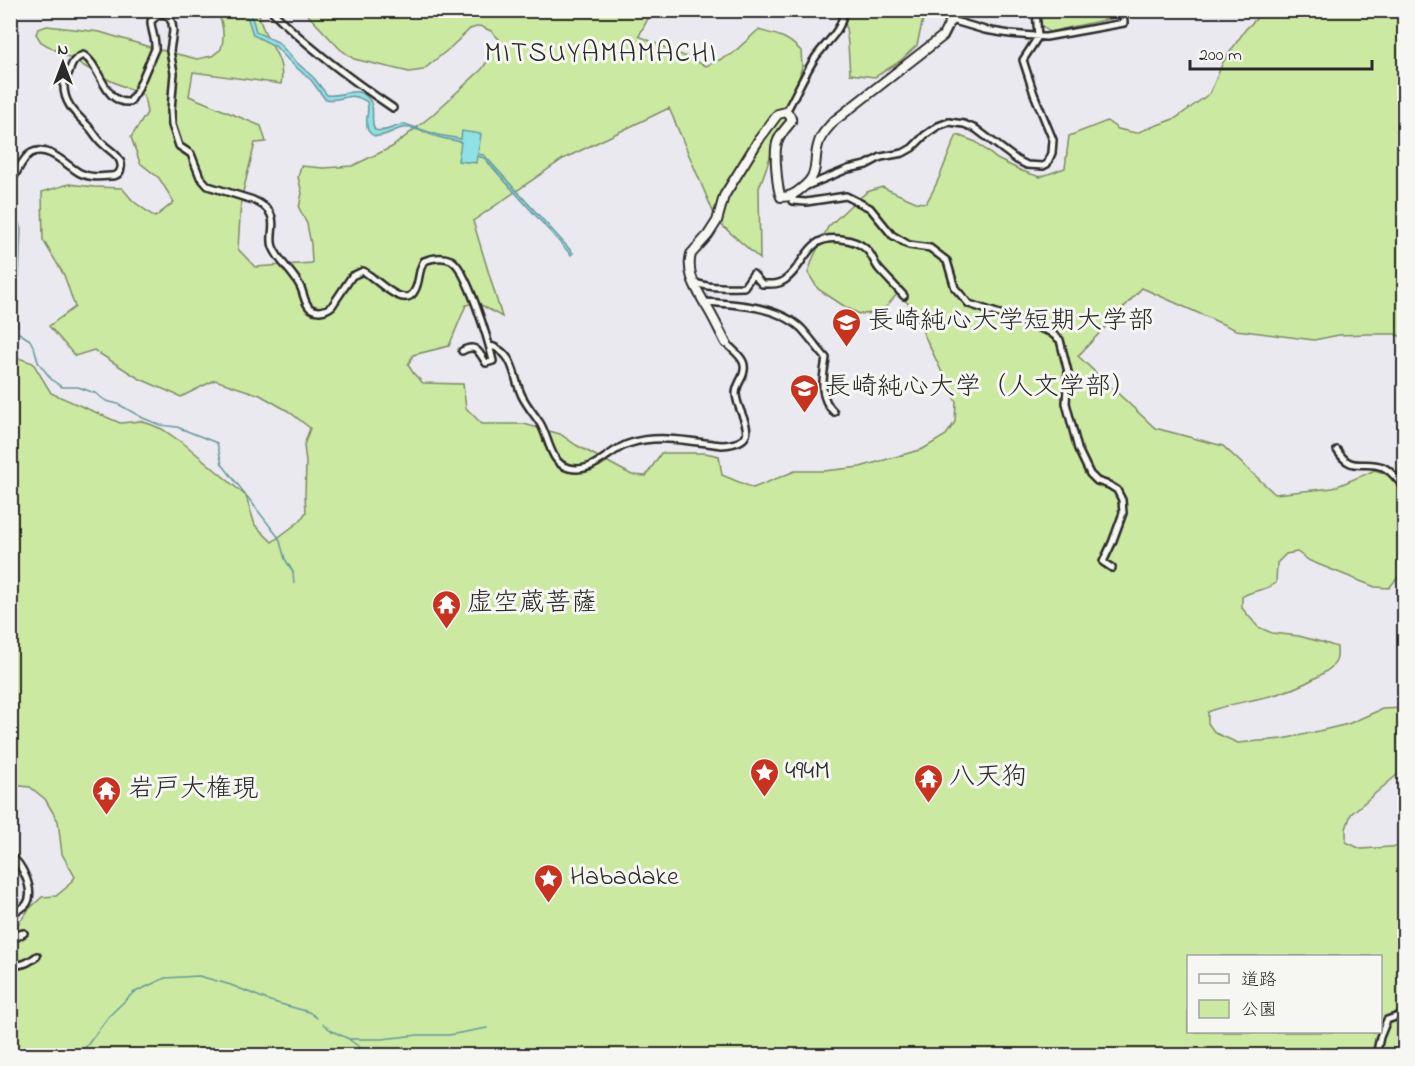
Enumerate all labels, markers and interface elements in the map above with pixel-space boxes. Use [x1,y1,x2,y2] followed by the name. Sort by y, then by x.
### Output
[33,33,93,93] north arrow
[1190,33,1372,71] scale bar
[484,34,718,75] district label: MITSUYAMAMACHI
[58,38,69,62] text: N
[1199,43,1242,69] text: 200 m
[868,303,1154,341] place label: 長崎純心大学短期大学部
[831,306,863,348] school or university icon: 長崎純心大学短期大学部
[825,369,1137,407] place label: 長崎純心大学（人文学部）
[788,372,820,414] school or university icon: 長崎純心大学（人文学部）
[467,585,597,623] place label: 虚空蔵菩薩
[430,588,462,630] temple icon: 虚空蔵菩薩
[785,753,830,791] place label: 494M
[748,756,780,798] place icon: 494M
[949,759,1027,797] place label: 八天狗
[912,762,944,804] temple icon: 八天狗
[128,771,258,809] place label: 岩戸大権現
[91,774,123,816] temple icon: 岩戸大権現
[570,859,679,897] place label: Habadake
[533,862,565,904] place icon: Habadake
[1187,955,1382,1033] legend
[1241,968,1277,994] text: 道路
[1241,998,1277,1024] text: 公園

